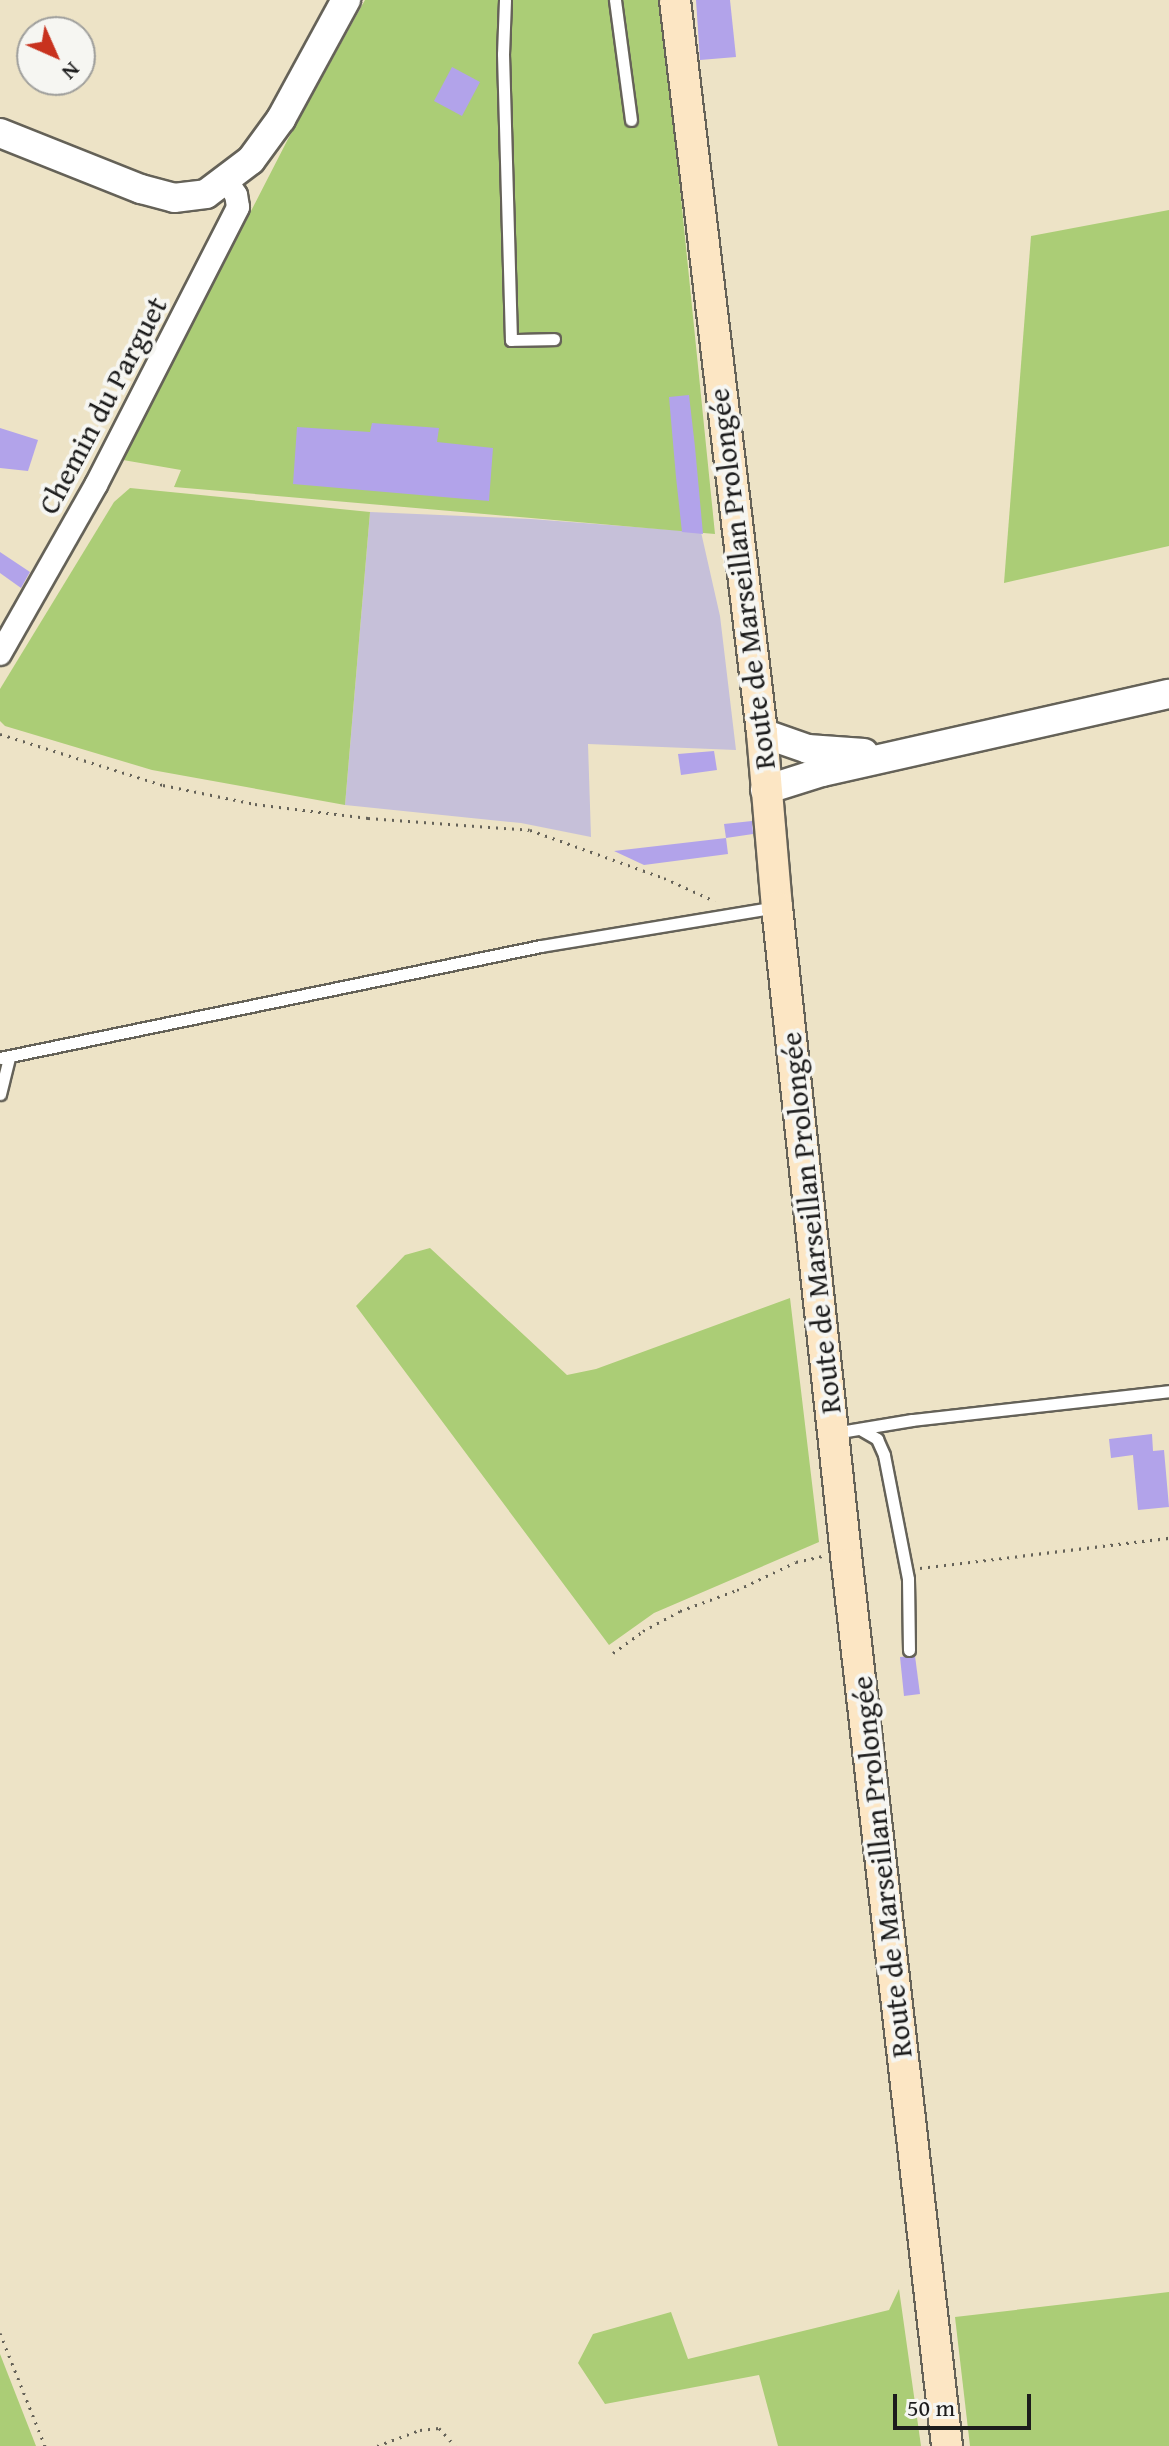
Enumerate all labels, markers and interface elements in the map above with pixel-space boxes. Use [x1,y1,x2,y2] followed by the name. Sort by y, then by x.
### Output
[16,16,96,96] north arrow
[55,55,88,88] text: N
[30,290,174,520] street label: Chemin du Parguet
[700,386,782,772] street label: Route de Marseillan Prolongée
[772,1030,848,1416] street label: Route de Marseillan Prolongée
[843,1674,919,2060] street label: Route de Marseillan Prolongée
[897,2378,1035,2428] scale bar
[907,2390,955,2425] text: 50 m

